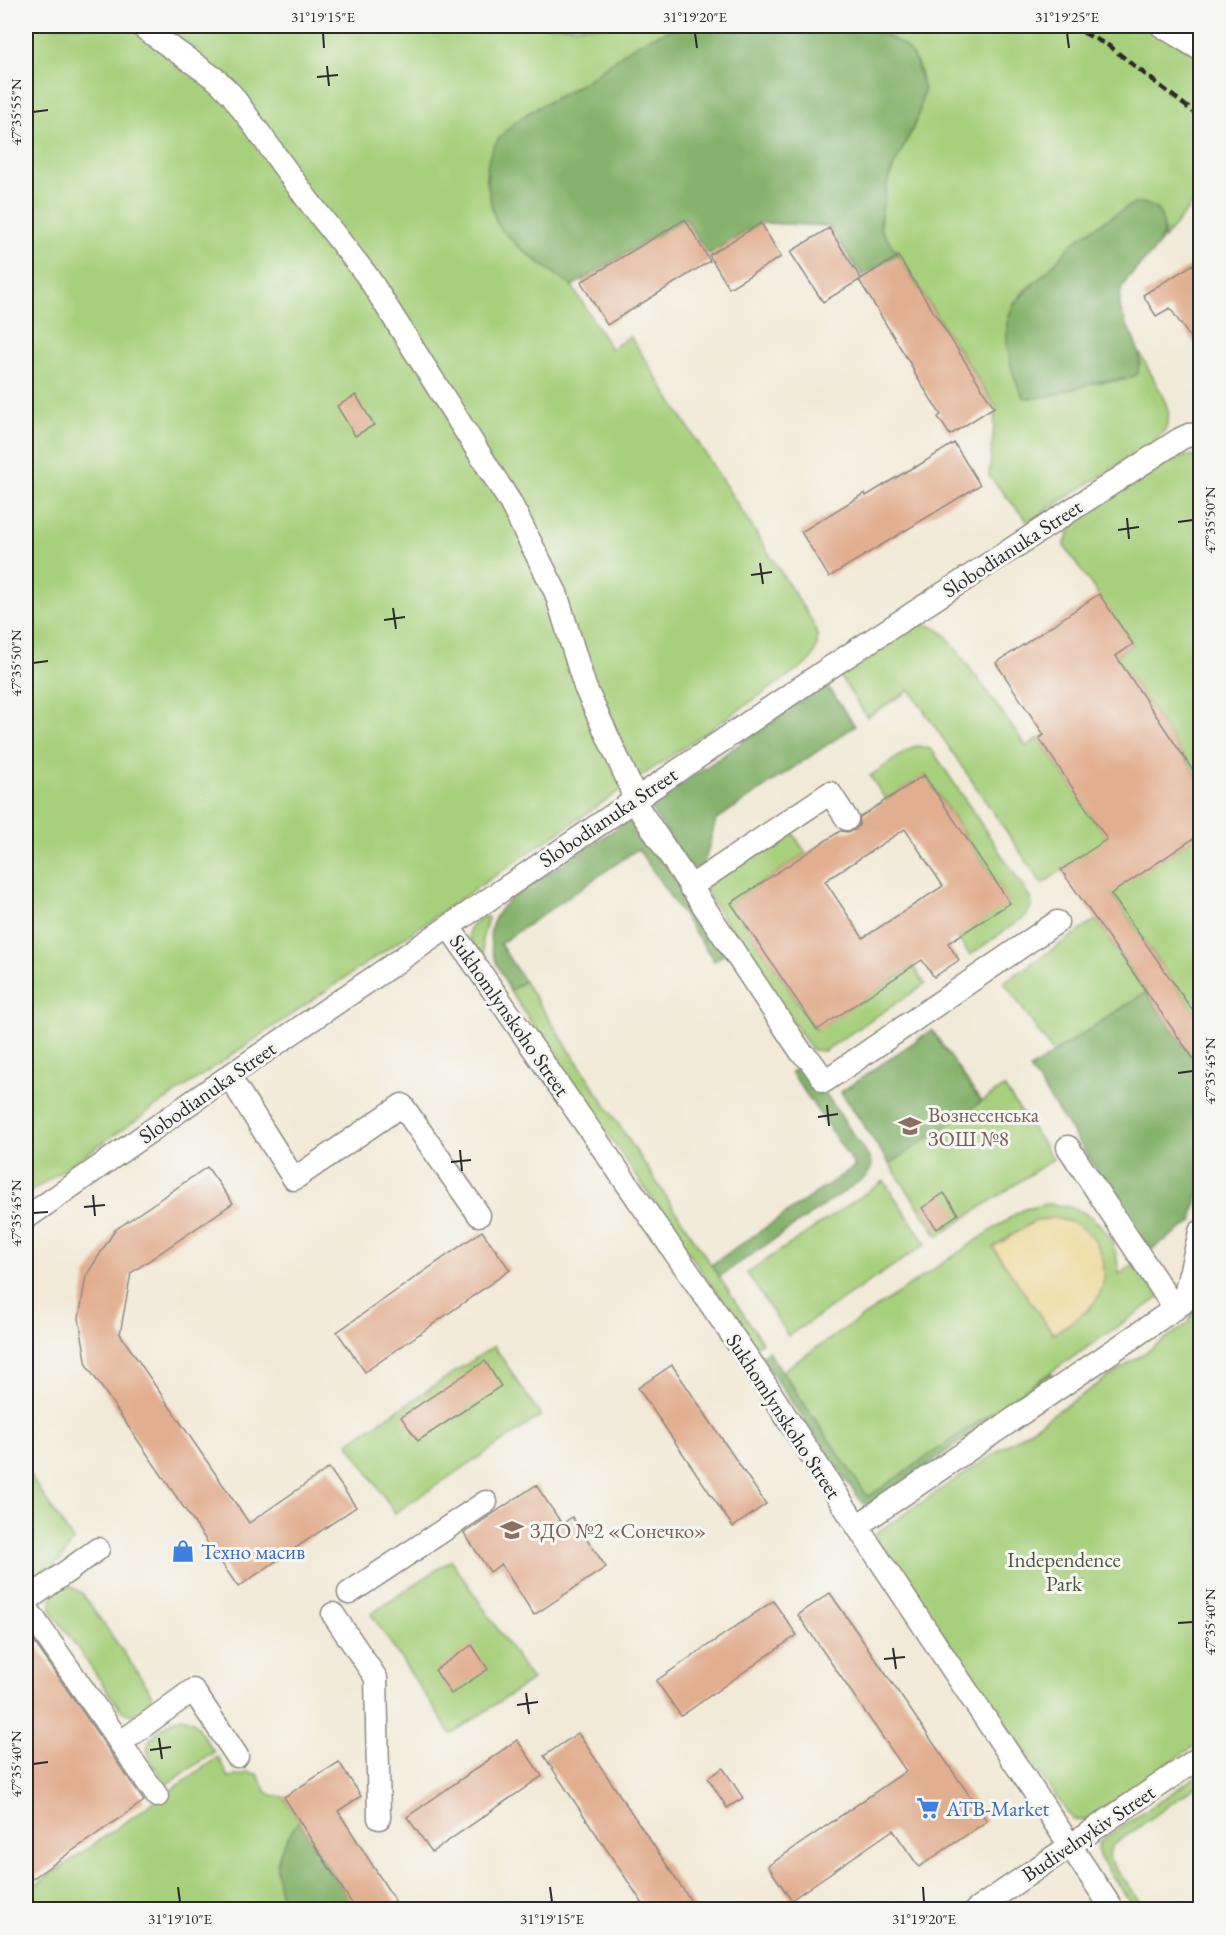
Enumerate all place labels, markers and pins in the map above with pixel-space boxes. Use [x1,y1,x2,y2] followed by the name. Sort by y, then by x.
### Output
[928,1101,1040,1152] place label: Вознесенська ЗОШ №8
[897,1113,923,1139] school or university icon: Вознесенська ЗОШ №8
[499,1517,525,1543] school or university icon: ЗДО №2 «Сонечко»
[530,1517,706,1544] place label: ЗДО №2 «Сонечко»
[170,1538,196,1564] shop icon: Техно масив
[201,1538,305,1565] place label: Техно масив
[915,1795,941,1821] supermarket icon: ATB-Market
[945,1795,1050,1822] place label: ATB-Market

